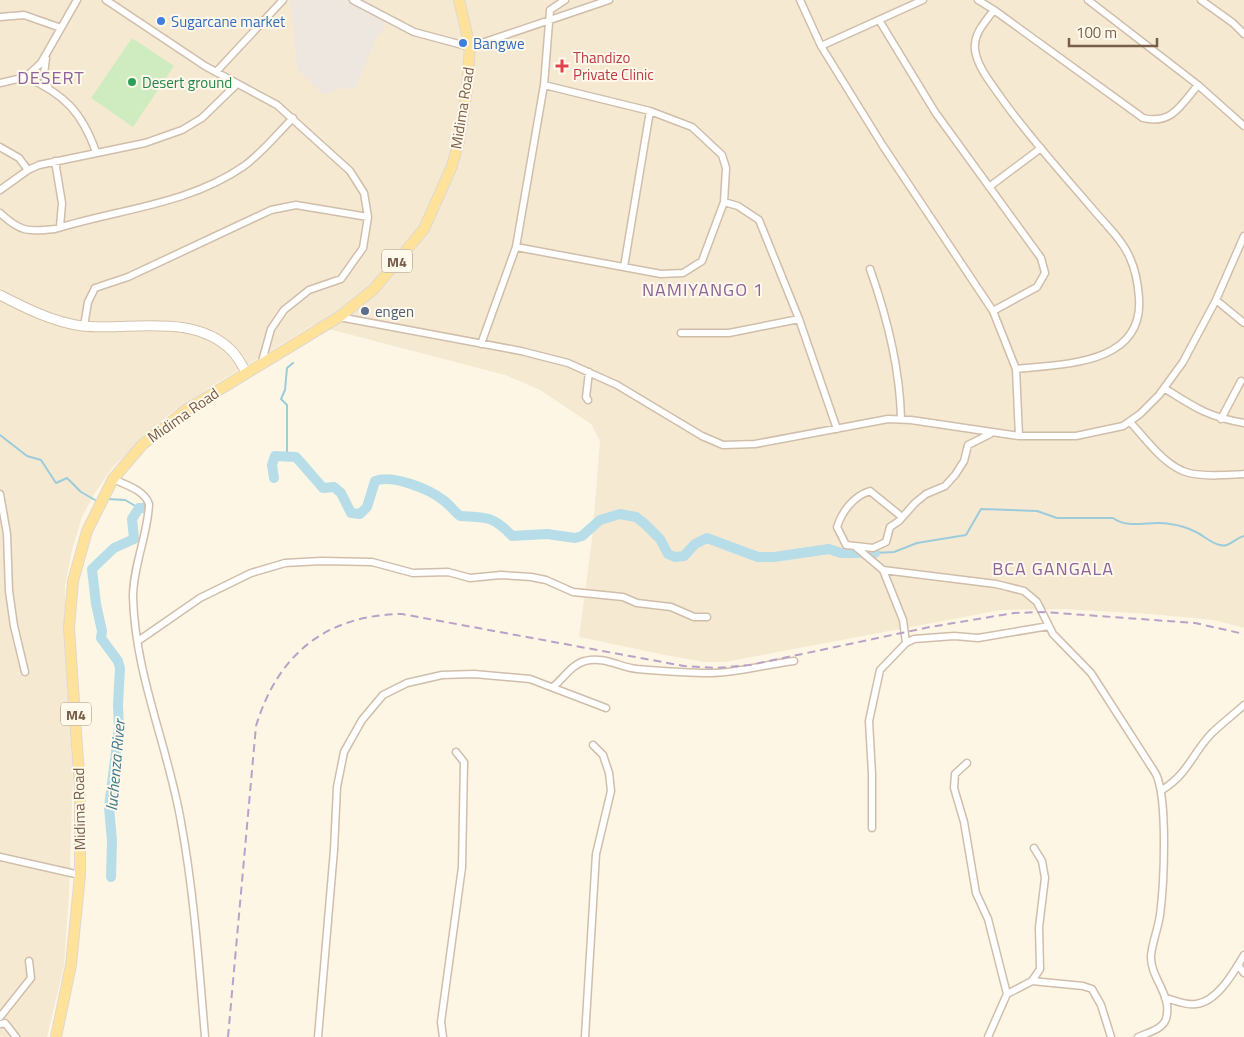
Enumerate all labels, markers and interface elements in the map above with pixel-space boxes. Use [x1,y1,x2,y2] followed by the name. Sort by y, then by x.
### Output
[171,10,286,33] place label: Sugarcane market
[155,15,167,27] marker: Sugarcane market
[1069,15,1156,47] scale bar
[1076,21,1117,44] text: 100 m
[473,32,524,55] place label: Bangwe
[457,37,469,49] marker: Bangwe
[573,46,654,86] place label: Thandizo Private Clinic
[555,59,569,73] marker: Thandizo Private Clinic
[17,64,85,91] district label: DESERT
[444,65,480,151] street label: Midima Road
[142,71,232,94] place label: Desert ground
[126,76,138,88] marker: Desert ground
[382,250,412,272] road number: M4
[642,276,764,303] district label: NAMIYANGO 1
[375,300,414,323] place label: engen
[359,305,371,317] marker: engen
[142,382,224,448] street label: Midima Road
[992,555,1114,582] district label: BCA GANGALA
[61,702,91,726] road number: M4
[99,717,131,811] water label: luchenza River
[67,767,91,851] street label: Midima Road

